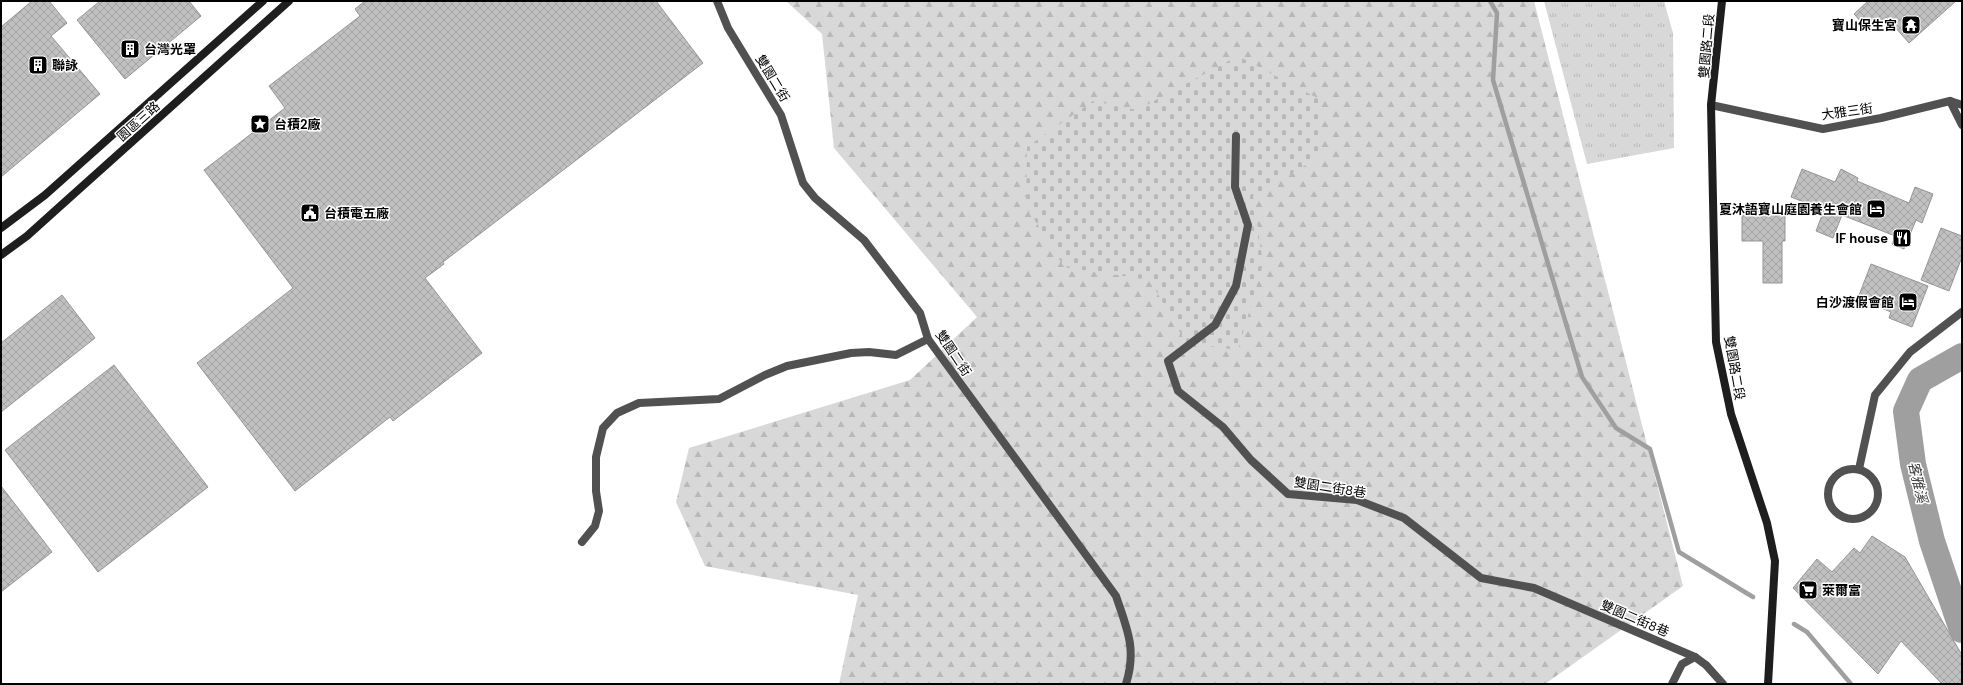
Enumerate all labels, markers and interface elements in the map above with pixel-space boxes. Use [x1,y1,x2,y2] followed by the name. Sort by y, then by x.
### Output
[1695,13,1718,79] street label: 雙園路二段
[1900,14,1922,36] temple icon: 寶山保生宮
[1832,17,1897,34] place label: 寶山保生宮
[119,38,141,60] building icon: 台灣光罩
[144,41,196,58] place label: 台灣光罩
[752,52,793,105] street label: 雙園二街
[27,54,49,76] building icon: 聯詠
[52,57,78,74] place label: 聯詠
[113,98,163,145] street label: 園區三路
[1820,99,1874,124] street label: 大雅三街
[249,113,271,135] place icon: 台積2廠
[274,116,321,133] place label: 台積2廠
[1865,198,1887,220] hotel icon: 夏沐語寶山庭園養生會館
[1719,201,1862,218] place label: 夏沐語寶山庭園養生會館
[299,202,321,224] public building icon: 台積電五廠
[324,205,389,222] place label: 台積電五廠
[1891,227,1913,249] restaurant icon: IF house
[1835,230,1888,247] place label: IF house
[1897,291,1919,313] hotel icon: 白沙渡假會館
[1816,294,1894,311] place label: 白沙渡假會館
[932,327,975,380] street label: 雙園二街
[1720,335,1749,402] street label: 雙園路二段
[1905,460,1932,506] water label: 客雅溪
[1293,473,1367,502] street label: 雙園二街8巷
[1797,579,1819,601] supermarket icon: 萊爾富
[1822,582,1861,599] place label: 萊爾富
[1598,596,1672,641] street label: 雙園二街8巷

